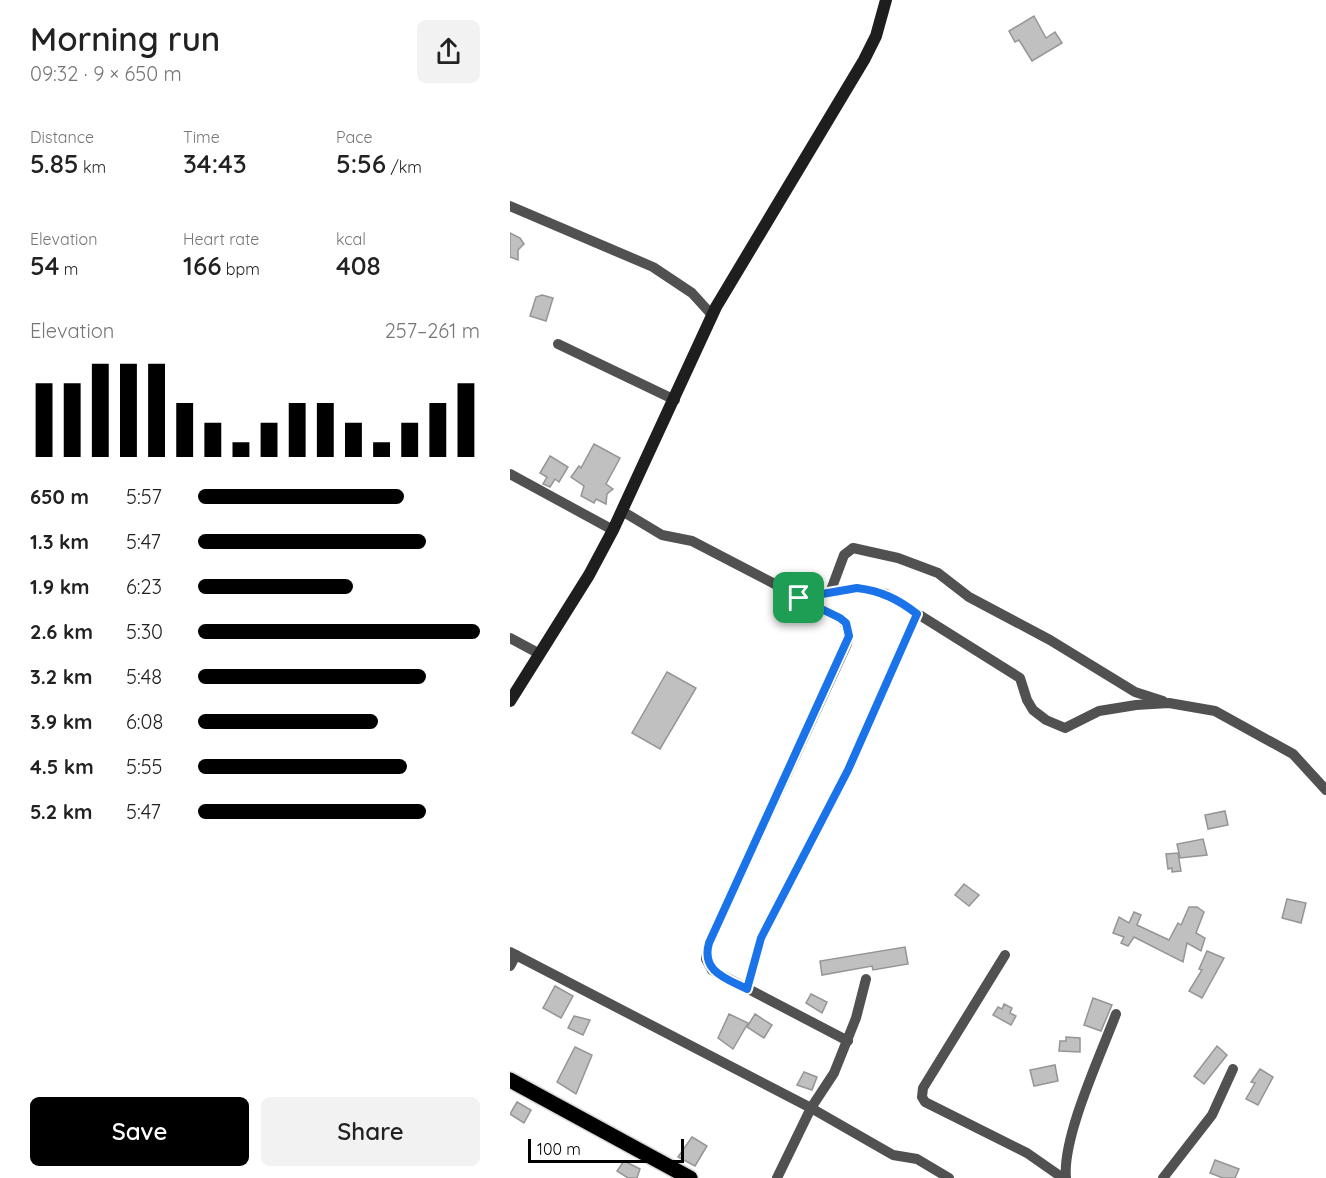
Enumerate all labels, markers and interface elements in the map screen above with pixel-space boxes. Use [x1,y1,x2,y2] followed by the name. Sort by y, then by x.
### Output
[30,18,220,59] text: Morning run
[417,20,480,83] button: share
[30,61,182,86] text: 09:32 · 9 × 650 m
[30,127,94,147] text: Distance
[183,127,220,147] text: Time
[336,127,372,147] text: Pace
[30,147,79,180] text: 5.85
[183,147,247,180] text: 34:43
[336,147,386,180] text: 5:56
[79,157,106,177] text: km
[386,157,422,177] text: /km
[30,229,97,249] text: Elevation
[183,229,259,249] text: Heart rate
[336,229,366,249] text: kcal
[30,249,59,282] text: 54
[183,249,221,282] text: 166
[336,249,381,282] text: 408
[59,259,78,279] text: m
[221,259,260,279] text: bpm
[30,318,114,343] text: Elevation
[385,318,480,343] text: 257–261 m
[30,484,89,509] text: 650 m
[126,484,162,509] text: 5:57
[30,529,89,554] text: 1.3 km
[126,529,161,554] text: 5:47
[773,572,824,623] pin
[30,574,90,599] text: 1.9 km
[126,574,162,599] text: 6:23
[782,581,815,614] icon: arrive
[30,619,93,644] text: 2.6 km
[126,619,163,644] text: 5:30
[30,664,93,689] text: 3.2 km
[126,664,162,689] text: 5:48
[30,709,93,734] text: 3.9 km
[126,709,163,734] text: 6:08
[30,754,94,779] text: 4.5 km
[126,754,162,779] text: 5:55
[30,799,93,824] text: 5.2 km
[126,799,161,824] text: 5:47
[30,1097,249,1166] button: Save
[261,1097,480,1166] button: Share
[528,1136,684,1164] scale bar
[537,1139,581,1159] text: 100 m

